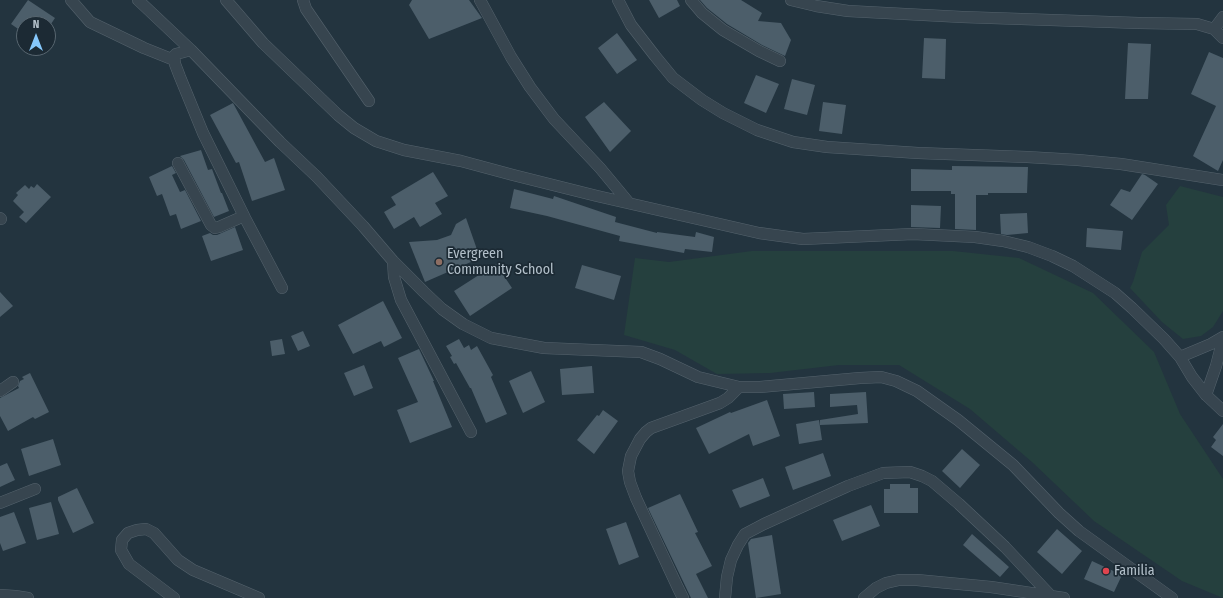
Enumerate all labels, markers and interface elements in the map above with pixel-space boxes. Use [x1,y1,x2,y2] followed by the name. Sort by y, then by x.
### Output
[16,16,56,56] north arrow
[33,18,39,31] text: N
[447,246,554,278] place label: Evergreen Community School
[434,257,444,267] marker: Evergreen Community School
[1114,563,1155,579] place label: Familia
[1101,566,1111,576] marker: Familia

